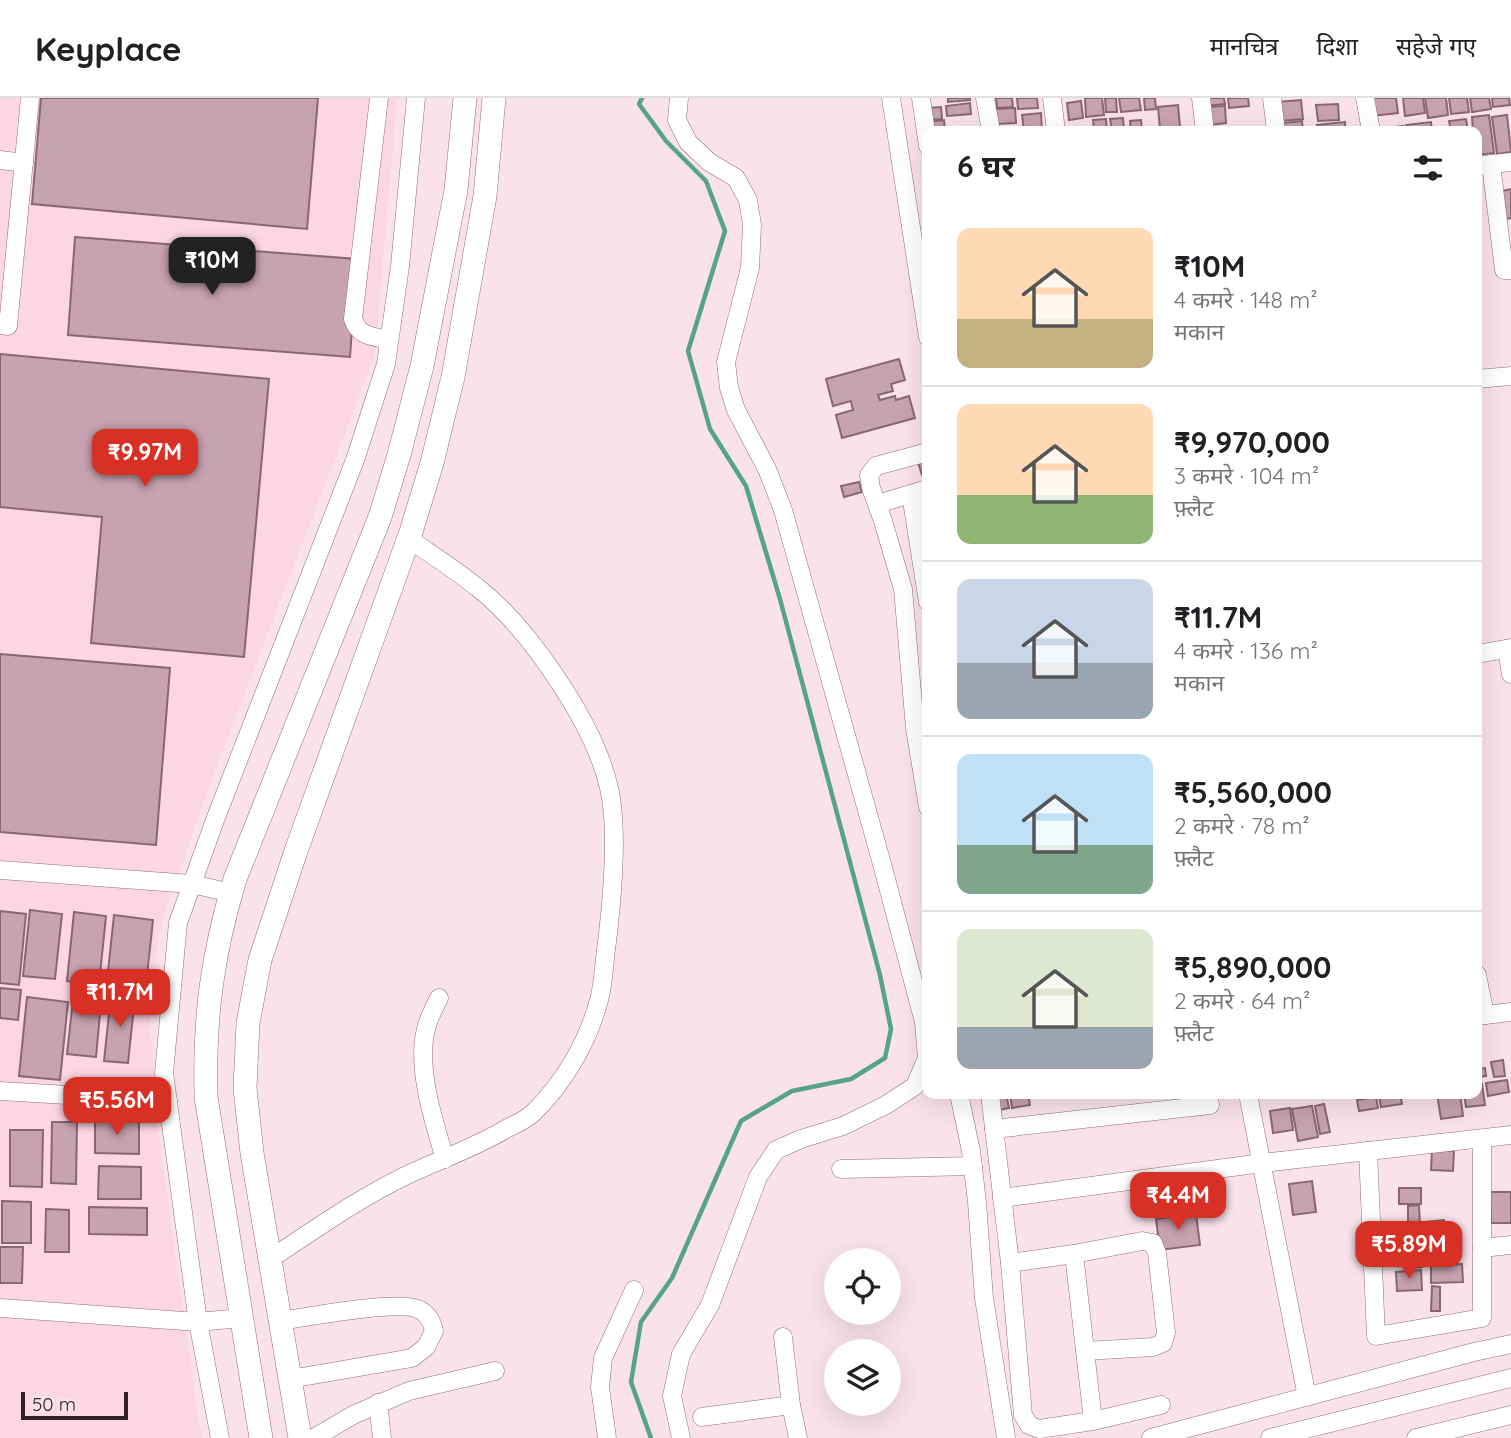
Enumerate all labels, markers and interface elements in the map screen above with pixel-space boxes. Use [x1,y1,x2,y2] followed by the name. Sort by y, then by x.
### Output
[35,28,182,69] text: Keyplace
[1210,31,1278,61] text: मानचित्र
[1316,31,1358,61] text: दिशा
[1396,31,1476,61] text: सहेजे गए
[957,147,1015,185] text: 6 घर
[1409,149,1447,187] icon: filters
[171,238,253,297] pin: ₹10M
[185,245,239,274] text: ₹10M
[1174,247,1245,285] text: ₹10M
[1013,256,1097,340] icon: home
[1174,285,1318,314] text: 4 कमरे · 148 m²
[1174,317,1224,346] text: मकान
[1174,423,1330,461] text: ₹9,970,000
[88,430,202,489] pin: ₹9.97M
[1013,432,1097,516] icon: home
[108,437,182,466] text: ₹9.97M
[1174,461,1319,490] text: 3 कमरे · 104 m²
[1174,493,1214,522] text: फ़्लैट
[1174,598,1262,636] text: ₹11.7M
[1013,607,1097,691] icon: home
[1174,636,1318,665] text: 4 कमरे · 136 m²
[1174,668,1224,697] text: मकान
[1174,773,1332,811] text: ₹5,560,000
[1013,782,1097,866] icon: home
[1174,811,1310,840] text: 2 कमरे · 78 m²
[1174,843,1214,872] text: फ़्लैट
[1174,948,1332,986] text: ₹5,890,000
[1013,957,1097,1041] icon: home
[63,970,177,1029] pin: ₹11.7M
[86,977,154,1006] text: ₹11.7M
[1174,986,1310,1015] text: 2 कमरे · 64 m²
[1174,1018,1214,1047] text: फ़्लैट
[60,1077,174,1137] pin: ₹5.56M
[79,1085,155,1114] text: ₹5.56M
[1129,1172,1227,1232] pin: ₹4.4M
[1146,1180,1210,1209] text: ₹4.4M
[1352,1222,1466,1281] pin: ₹5.89M
[1371,1229,1447,1258] text: ₹5.89M
[824,1248,901,1416] map controls
[824,1248,901,1325] button: locate
[824,1339,901,1416] button: layers
[21,1389,128,1421] scale bar
[32,1392,76,1416] text: 50 m

